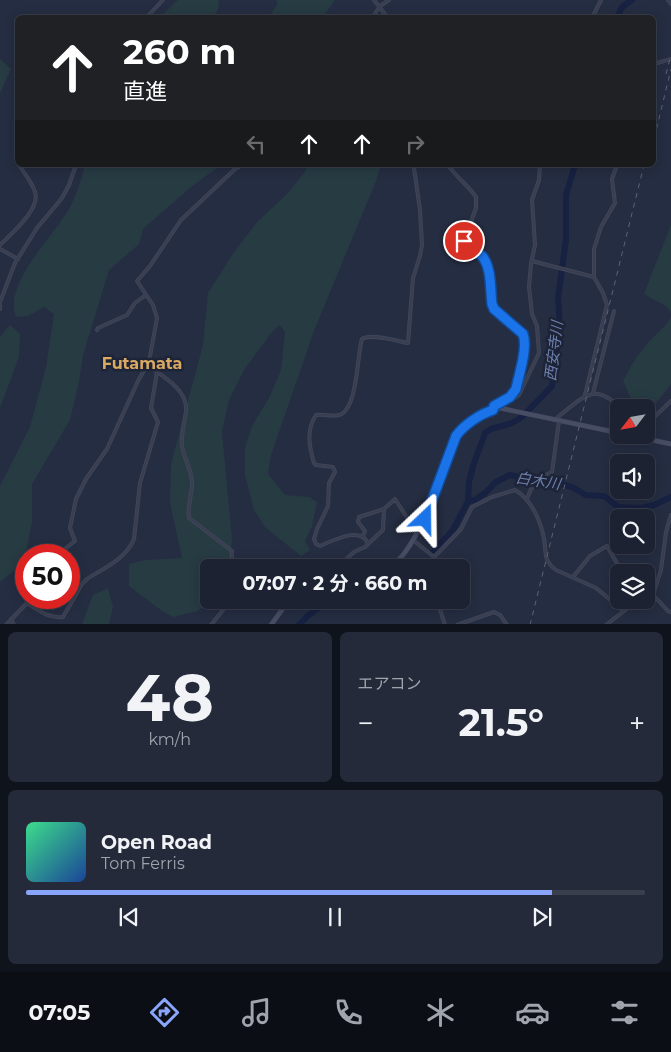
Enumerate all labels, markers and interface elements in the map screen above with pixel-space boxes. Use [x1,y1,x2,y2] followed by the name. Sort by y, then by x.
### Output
[123,30,236,73] text: 260 m
[40,35,105,100] icon: ahead
[123,78,167,105] text: 直進
[242,130,270,158] icon: left
[295,130,323,158] icon: ahead
[348,130,376,158] icon: ahead
[401,130,429,158] icon: right
[443,220,485,262] pin
[450,227,478,255] icon: arrive
[540,318,567,382] water label: 西安寺川
[102,354,182,373] district label: Futamata
[610,399,655,444] north arrow
[610,399,655,609] map controls
[610,454,655,499] button: sound
[514,468,564,494] water label: 白木川
[398,492,450,544] position arrow
[610,509,655,554] button: search
[15,544,80,609] speed limit sign: 50
[610,564,655,609] button: layers
[243,572,427,595] text: 07:07 · 2 分 · 660 m
[126,658,214,737] text: 48
[358,674,422,693] text: エアコン
[458,699,544,746] text: 21.5°
[358,706,374,740] text: −
[629,706,645,740] text: +
[148,730,191,749] text: km/h
[101,831,212,854] text: Open Road
[101,854,185,873] text: Tom Ferris
[115,903,143,931] icon: previous
[321,903,349,931] icon: pause
[528,903,556,931] icon: next
[147,995,182,1030] icon: directions
[239,995,274,1030] icon: music
[331,995,366,1030] icon: phone
[423,995,458,1030] icon: climate
[515,995,550,1030] icon: car
[607,995,642,1030] icon: filters
[29,999,90,1026] text: 07:05

